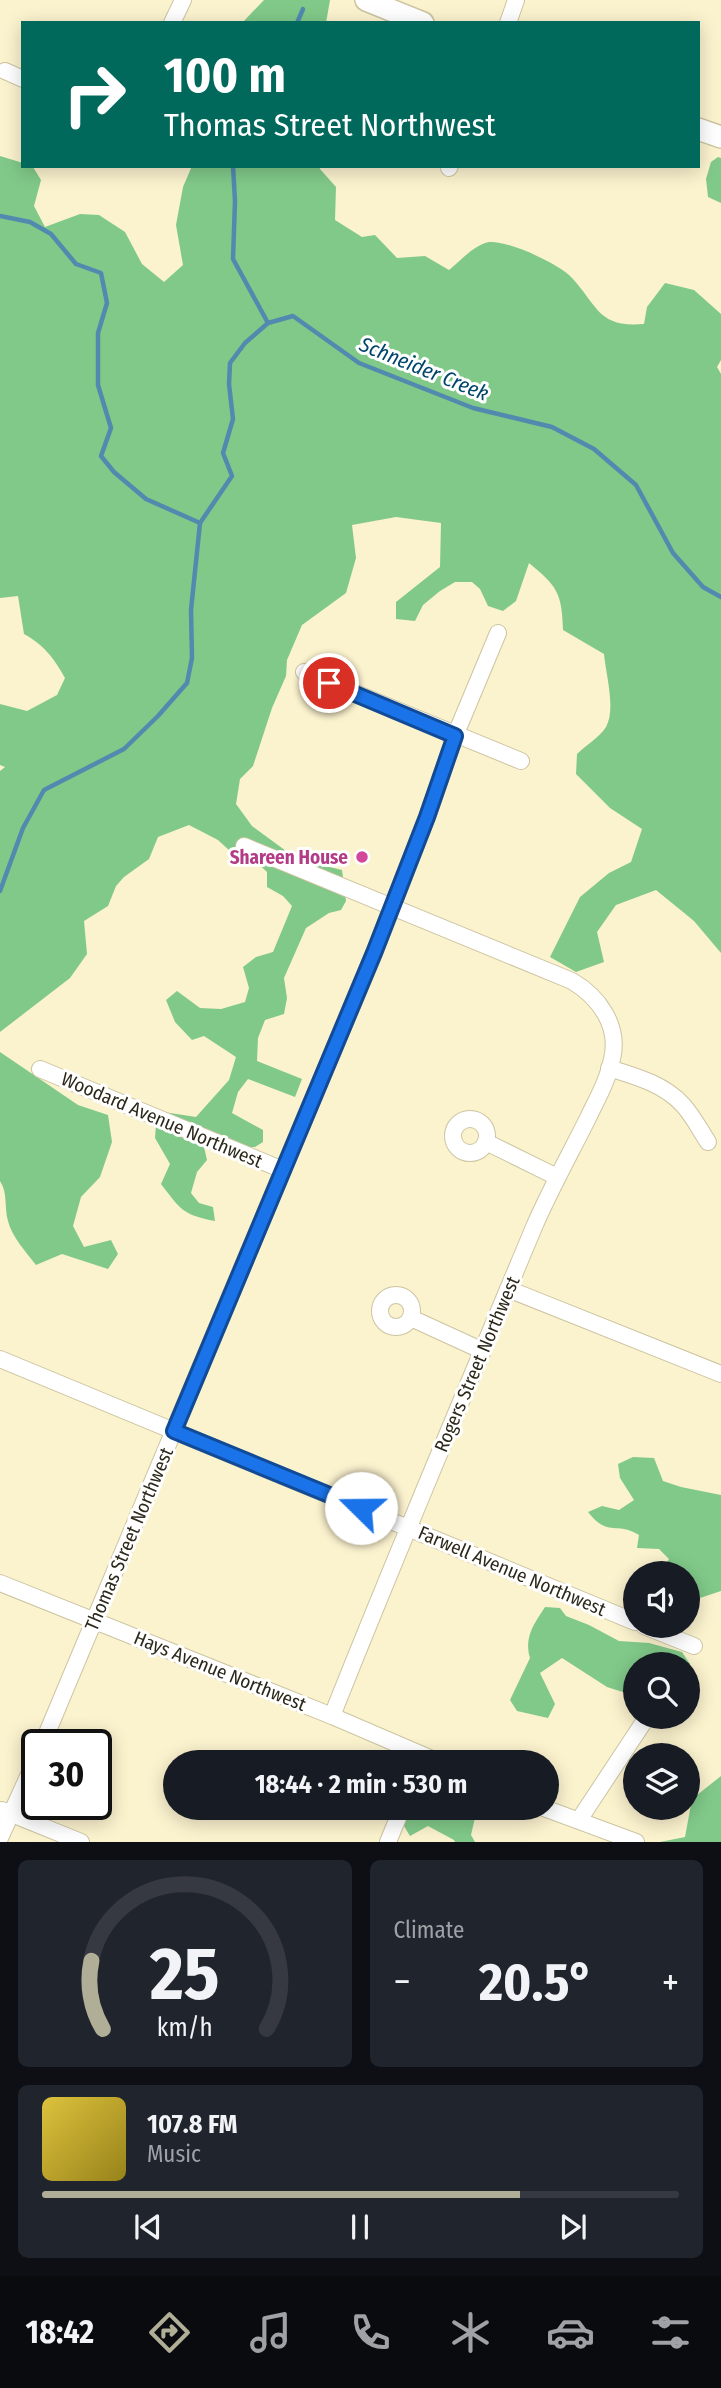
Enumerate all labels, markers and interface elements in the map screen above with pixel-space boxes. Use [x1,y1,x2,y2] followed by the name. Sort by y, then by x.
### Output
[164,46,286,105] text: 100 m
[49,49,140,140] icon: right
[164,106,496,144] text: Thomas Street Northwest
[355,331,492,407] water label: Schneider Creek
[299,653,359,713] pin
[310,664,348,702] icon: arrive
[230,846,348,869] place label: Shareen House
[354,849,370,865] marker: Shareen House
[58,1067,267,1173] street label: Woodard Avenue Northwest
[430,1272,525,1455] street label: Rogers Street Northwest
[80,1443,178,1634] street label: Thomas Street Northwest
[324,1471,398,1545] position arrow
[415,1521,610,1621] street label: Farwell Avenue Northwest
[623,1561,700,1820] map controls
[623,1561,700,1638] button: sound
[131,1626,310,1716] street label: Hays Avenue Northwest
[623,1652,700,1729] button: search
[21,1729,112,1820] speed limit sign: 30
[623,1743,700,1820] button: layers
[255,1769,467,1800] text: 18:44 · 2 min · 530 m
[394,1916,464,1944] text: Climate
[149,1932,219,2019] text: 25
[479,1951,593,2014] text: 20.5°
[394,1959,411,2005] text: −
[662,1959,679,2005] text: +
[157,2013,213,2043] text: km/h
[147,2109,237,2140] text: 107.8 FM
[147,2140,201,2168] text: Music
[129,2208,167,2246] icon: previous
[341,2208,379,2246] icon: pause
[554,2208,592,2246] icon: next
[145,2308,194,2357] icon: directions
[246,2308,295,2357] icon: music
[346,2308,395,2357] icon: phone
[446,2308,495,2357] icon: climate
[546,2308,595,2357] icon: car
[646,2308,695,2357] icon: filters
[26,2313,94,2351] text: 18:42

